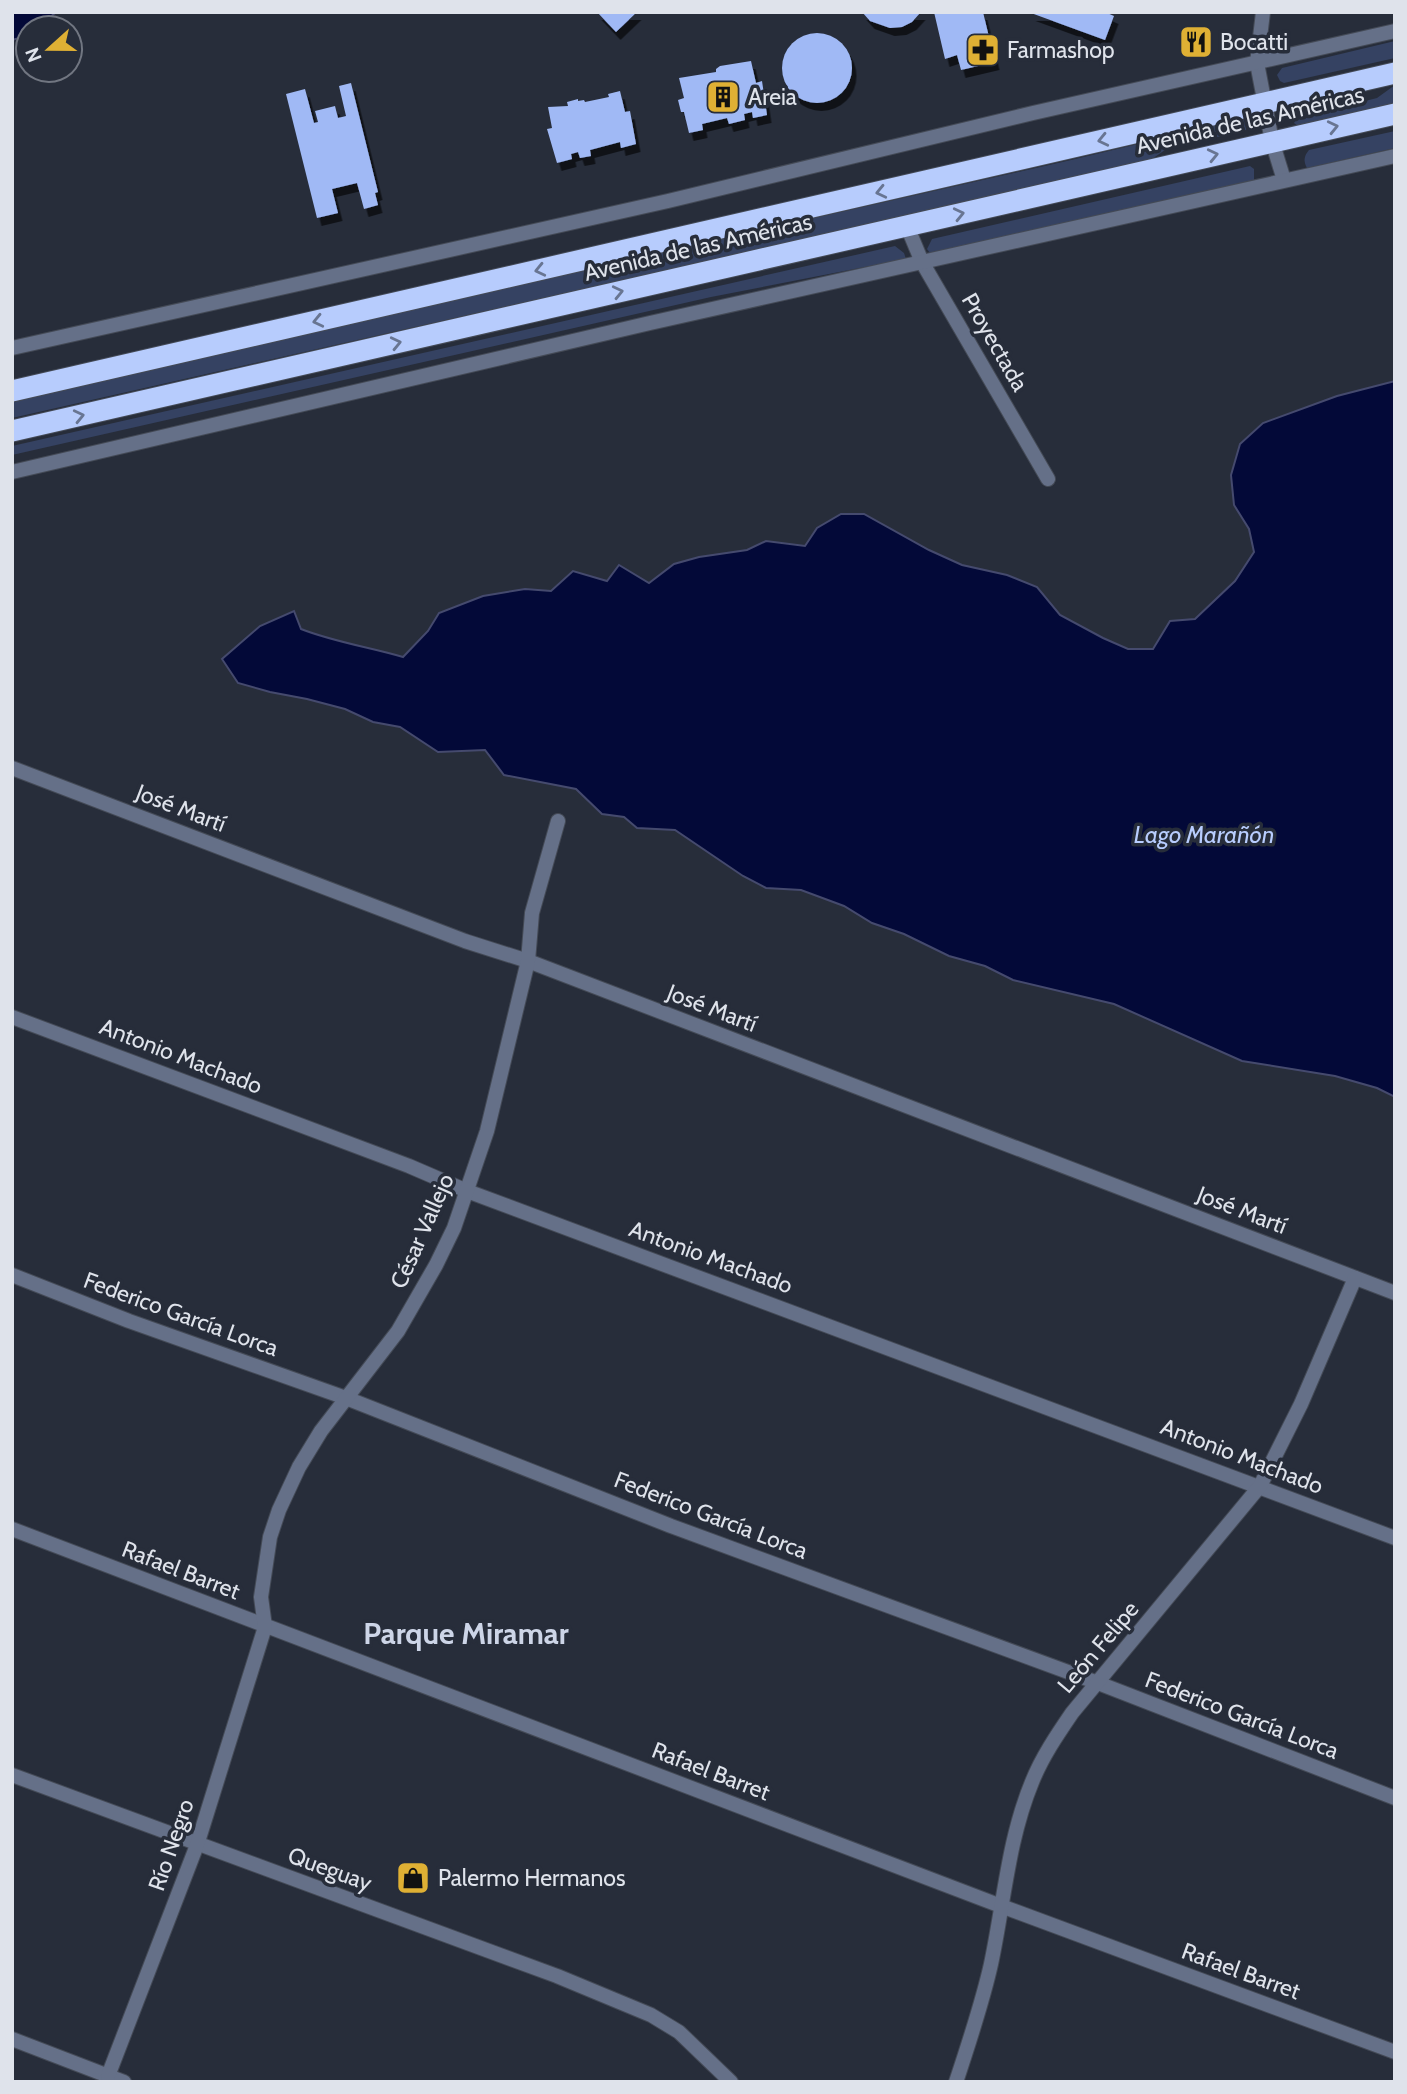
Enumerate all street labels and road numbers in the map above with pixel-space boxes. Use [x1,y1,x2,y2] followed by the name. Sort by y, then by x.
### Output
[1133,80,1367,160] street label: Avenida de las Américas
[581,207,815,287] street label: Avenida de las Américas
[956,288,1034,396] street label: Proyectada
[131,778,230,838] street label: José Martí
[662,978,761,1038] street label: José Martí
[96,1012,266,1100] street label: Antonio Machado
[384,1169,460,1293] street label: César Vallejo
[1192,1180,1291,1240] street label: José Martí
[626,1214,796,1300] street label: Antonio Machado
[80,1266,282,1362] street label: Federico García Lorca
[1157,1412,1327,1500] street label: Antonio Machado
[610,1465,812,1565] street label: Federico García Lorca
[118,1535,244,1605] street label: Rafael Barret
[1051,1595,1145,1699] street label: León Felipe
[1141,1665,1343,1765] street label: Federico García Lorca
[648,1736,774,1806] street label: Rafael Barret
[142,1795,200,1895] street label: Río Negro
[284,1841,376,1897] street label: Queguay
[1178,1937,1304,2005] street label: Rafael Barret

